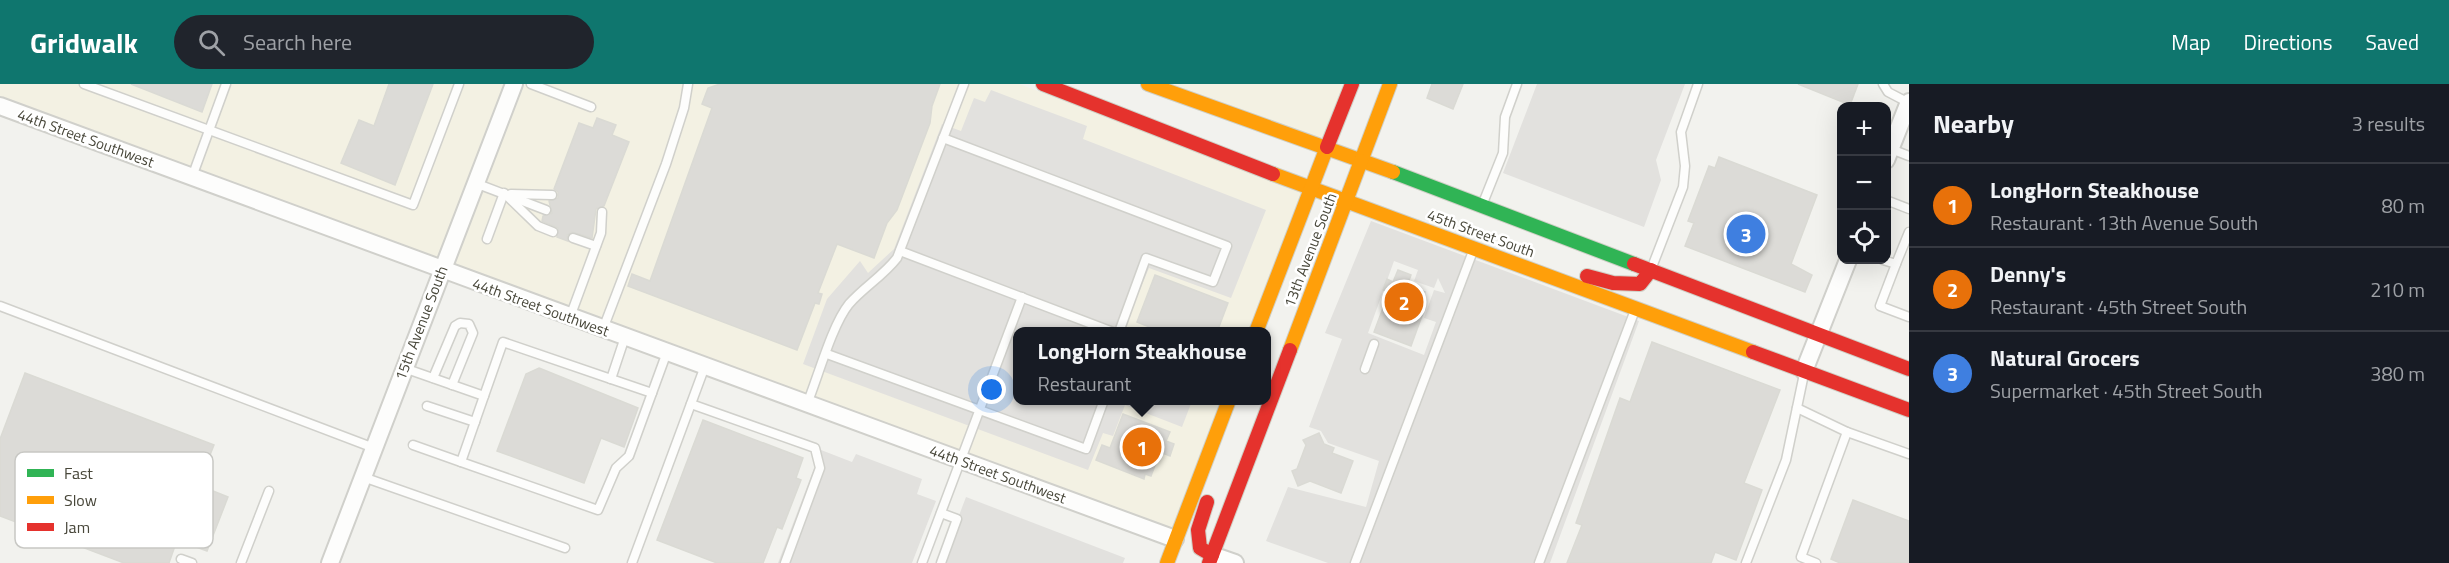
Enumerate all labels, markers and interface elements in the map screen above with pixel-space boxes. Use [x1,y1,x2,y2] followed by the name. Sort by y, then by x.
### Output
[174,15,594,69] search box
[30,21,138,64] text: Gridwalk
[243,25,352,59] text: Search here
[195,26,228,59] icon: search
[2171,26,2211,58] text: Map
[2244,26,2333,58] text: Directions
[2366,26,2419,58] text: Saved
[1837,102,1891,264] map controls
[1837,102,1891,156] button: +
[14,103,158,174] street label: 44th Street Southwest
[1933,104,2014,143] text: Nearby
[2352,108,2425,139] text: 3 results
[1837,156,1891,210] button: −
[1990,173,2199,207] text: LongHorn Steakhouse
[1278,189,1342,311] street label: 13th Avenue South
[1947,190,1958,221] text: 1
[2381,190,2425,221] text: 80 m
[1424,203,1538,263] street label: 45th Street South
[1990,207,2258,238] text: Restaurant · 13th Avenue South
[1837,210,1891,264] button: locate
[1726,212,1766,256] pin: 3
[1990,257,2066,291] text: Denny's
[389,262,453,384] street label: 15th Avenue South
[469,272,613,343] street label: 44th Street Southwest
[1947,274,1958,305] text: 2
[2370,274,2425,305] text: 210 m
[1384,280,1424,324] pin: 2
[1990,291,2247,322] text: Restaurant · 45th Street South
[1013,327,1271,405] popup
[1038,334,1246,368] text: LongHorn Steakhouse
[1990,341,2140,375] text: Natural Grocers
[1947,358,1958,389] text: 3
[2370,358,2425,389] text: 380 m
[1038,368,1131,399] text: Restaurant
[977,375,1006,404] your location
[1990,375,2263,406] text: Supermarket · 45th Street South
[1122,424,1162,470] pin: 1
[926,439,1070,510] street label: 44th Street Southwest
[15,452,213,548] legend
[64,461,93,485] text: Fast
[64,488,97,512] text: Slow
[64,515,90,539] text: Jam

